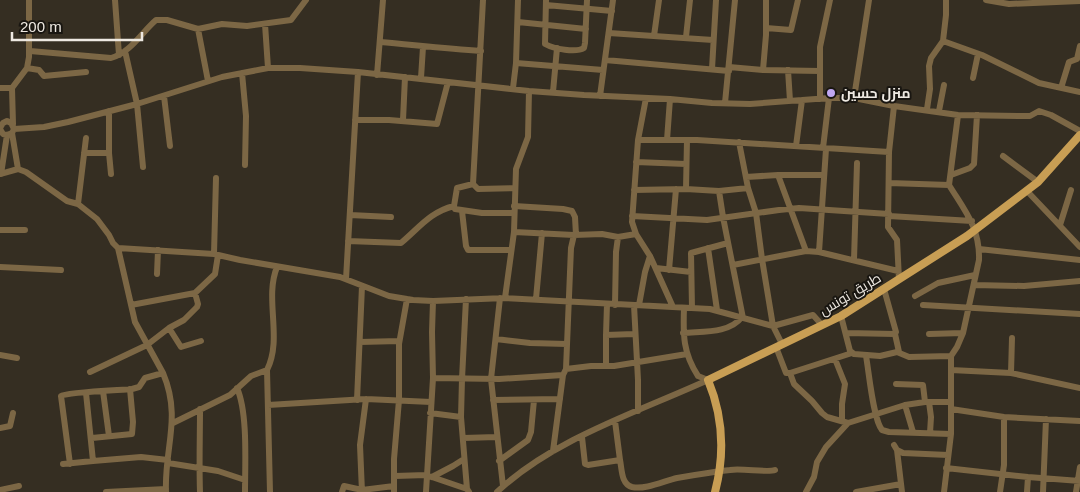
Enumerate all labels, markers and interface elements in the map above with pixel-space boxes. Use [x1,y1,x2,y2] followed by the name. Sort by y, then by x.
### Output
[12,10,142,42] scale bar
[20,18,62,35] text: 200 m
[841,85,911,102] place label: منزل حسين
[825,87,837,99] marker: منزل حسين
[816,269,884,319] street label: طريق تونس

